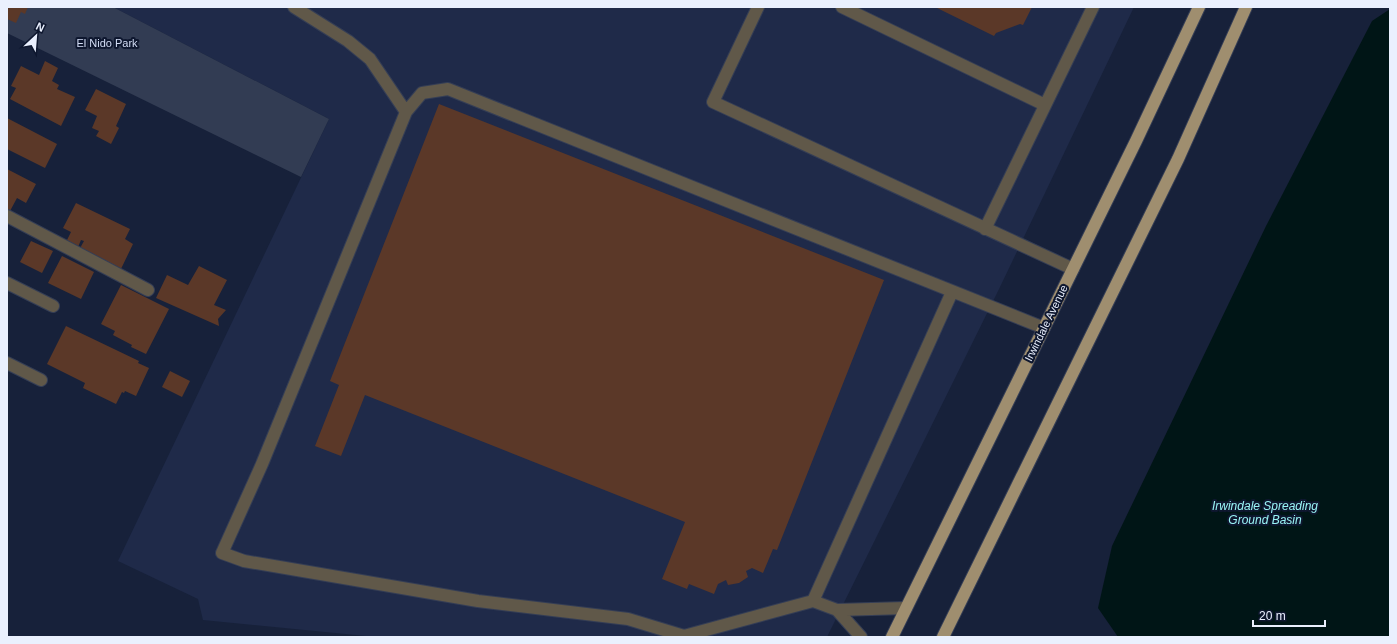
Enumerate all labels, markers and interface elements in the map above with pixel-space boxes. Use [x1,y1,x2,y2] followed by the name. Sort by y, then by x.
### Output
[16,16,56,56] north arrow
[34,20,47,34] text: N
[76,37,138,49] park label: El Nido Park
[1022,283,1070,363] street label: Irwindale Avenue
[1212,499,1318,527] water label: Irwindale Spreading Ground Basin
[1253,602,1325,628] scale bar
[1259,609,1286,623] text: 20 m

